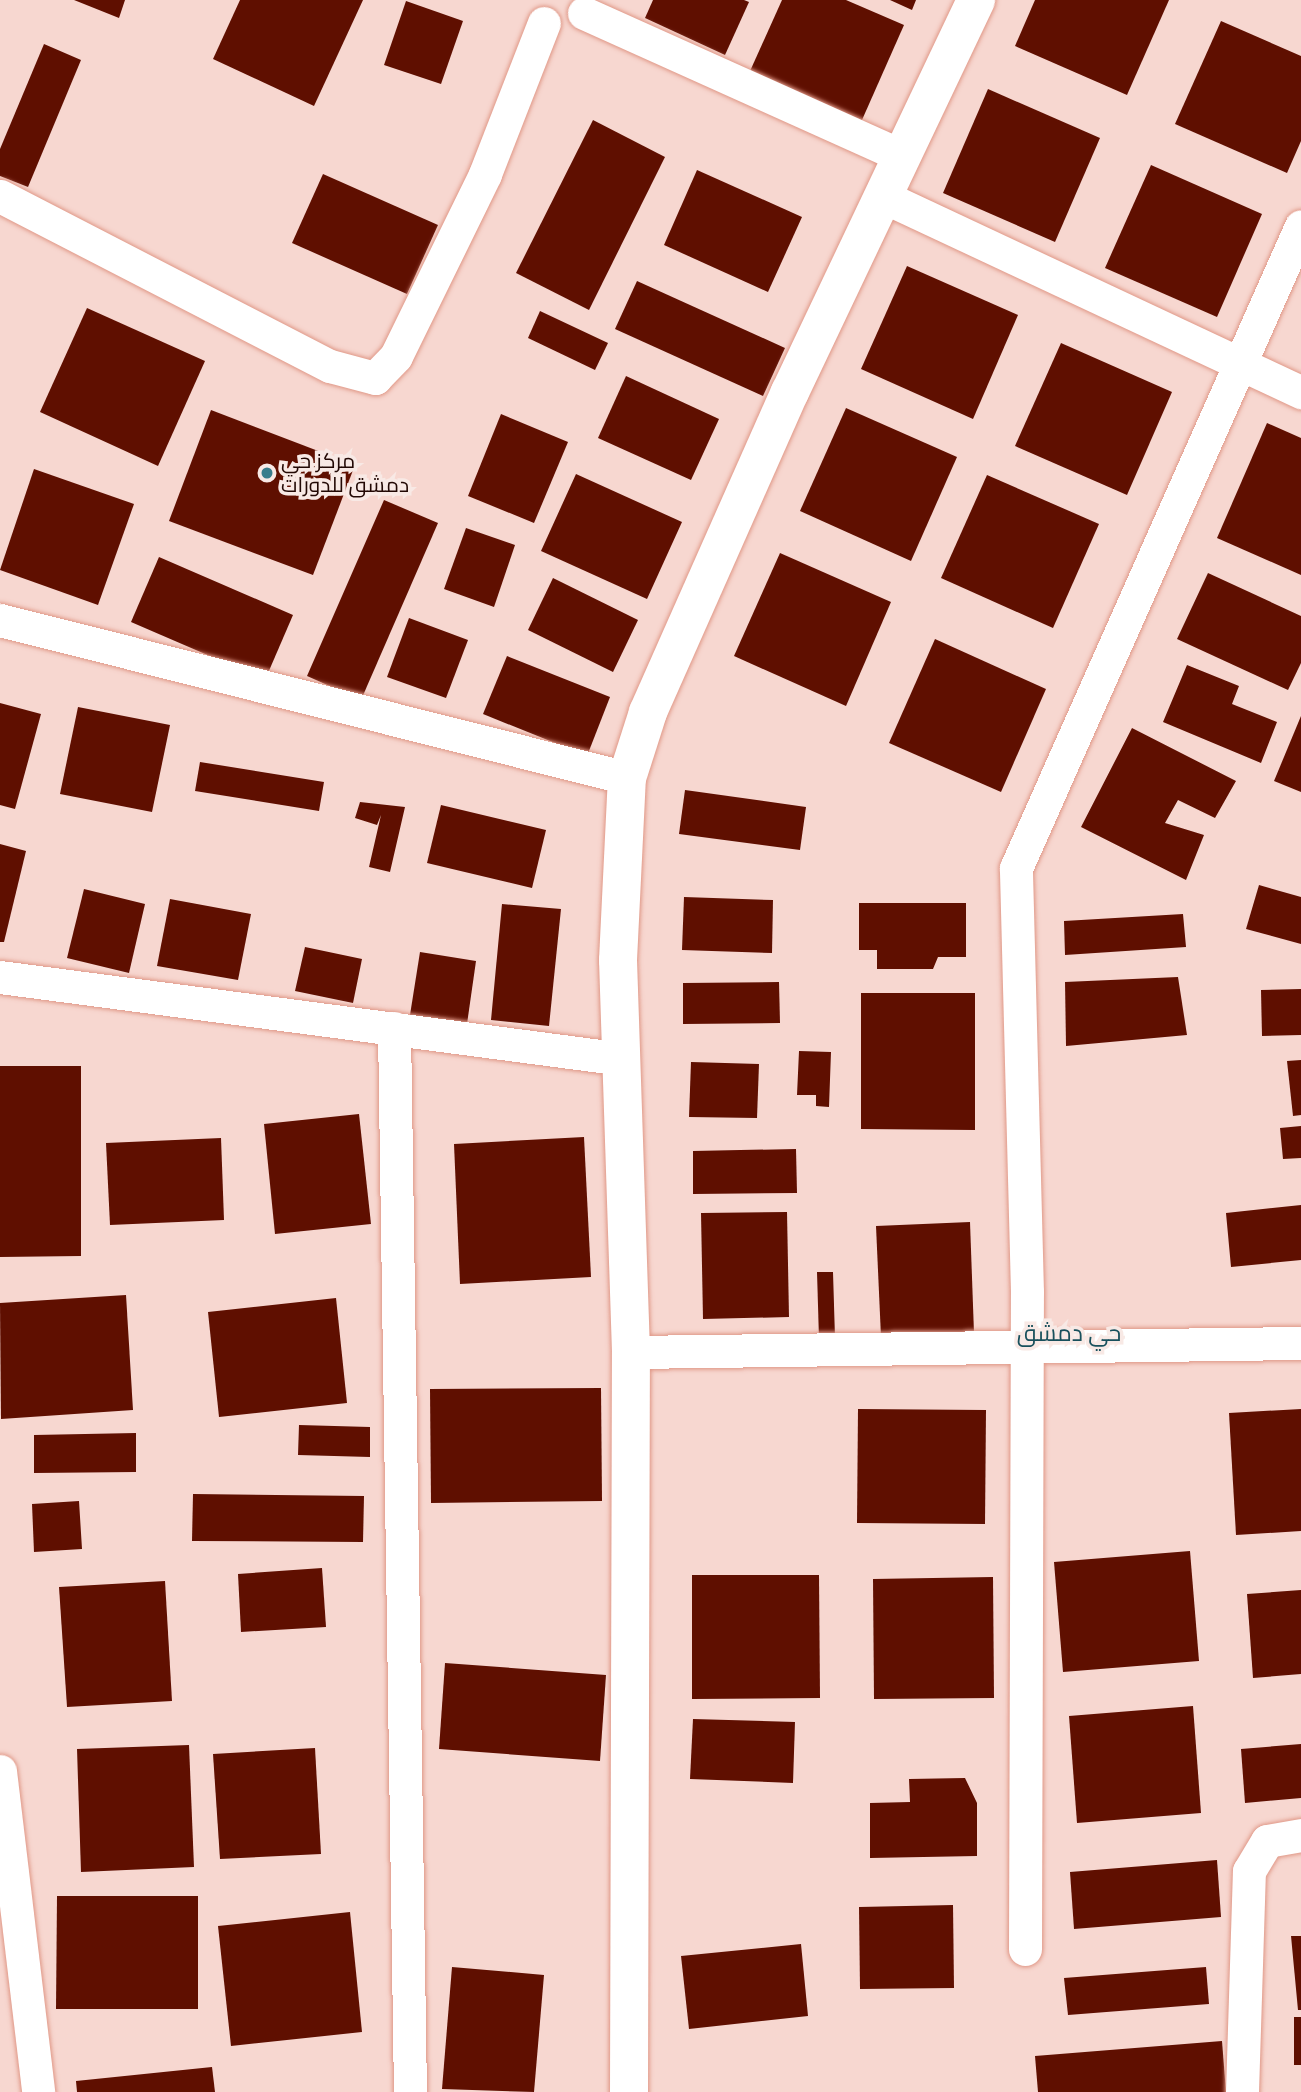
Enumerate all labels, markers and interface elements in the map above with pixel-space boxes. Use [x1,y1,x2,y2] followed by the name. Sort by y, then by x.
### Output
[281,448,409,498] place label: مركز حي دمشق للدورات
[259,465,275,481] marker: مركز حي دمشق للدورات
[1017,1319,1121,1347] district label: حي دمشق

